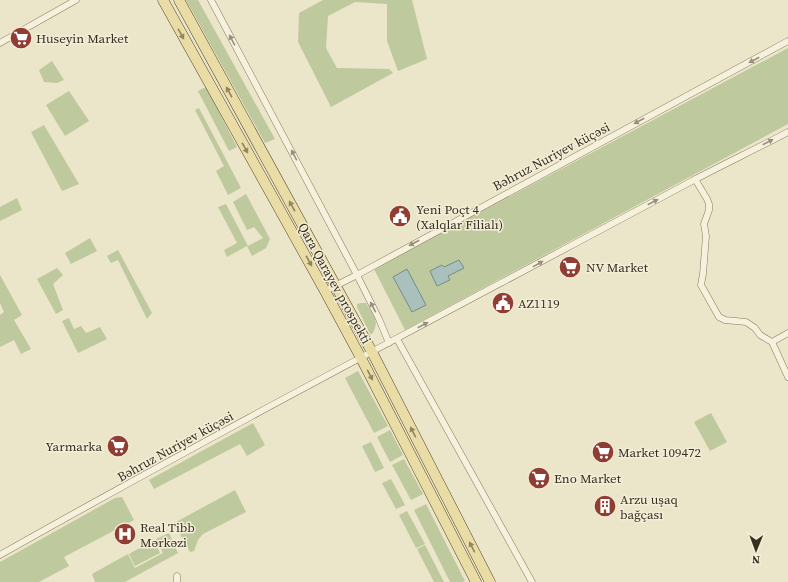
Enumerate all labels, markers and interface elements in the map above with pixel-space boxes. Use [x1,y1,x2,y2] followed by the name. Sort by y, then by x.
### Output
[8,25,34,51] supermarket icon: Huseyin Market
[178,29,184,40] one-way arrow
[36,30,129,47] place label: Huseyin Market
[229,34,236,46] one-way arrow
[748,56,760,63] one-way arrow
[226,86,233,98] one-way arrow
[490,118,613,195] street label: Bəhruz Nuriyev küçəsi
[633,118,645,125] one-way arrow
[762,139,774,146] one-way arrow
[242,142,248,154] one-way arrow
[290,149,297,161] one-way arrow
[647,199,659,205] one-way arrow
[289,200,295,212] one-way arrow
[416,201,503,233] place label: Yeni Poçt 4 (Xalqlar Filialı)
[387,203,413,229] public building icon: Yeni Poçt 4 (Xalqlar Filialı)
[294,220,375,347] street label: Qara Qarayev prospekti
[408,240,420,247] one-way arrow
[557,254,583,280] supermarket icon: NV Market
[305,255,312,267] one-way arrow
[586,259,649,276] place label: NV Market
[533,261,544,267] one-way arrow
[490,290,516,316] public building icon: AZ1119
[518,295,560,312] place label: AZ1119
[370,302,376,313] one-way arrow
[418,322,429,328] one-way arrow
[367,370,374,381] one-way arrow
[114,407,236,485] street label: Bəhruz Nuriyev küçəsi
[410,426,416,437] one-way arrow
[105,433,131,459] supermarket icon: Yarmarka
[45,438,102,455] place label: Yarmarka
[590,439,616,465] supermarket icon: Market 109472
[618,444,701,461] place label: Market 109472
[526,465,552,491] supermarket icon: Eno Market
[554,470,622,487] place label: Eno Market
[620,491,679,523] place label: Arzu uşaq bağçası
[592,493,618,519] building icon: Arzu uşaq bağçası
[140,519,195,551] place label: Real Tibb Mərkəzi
[112,521,138,547] hospital icon: Real Tibb Mərkəzi
[736,530,776,570] north arrow
[469,542,476,553] one-way arrow
[752,552,760,567] text: N

